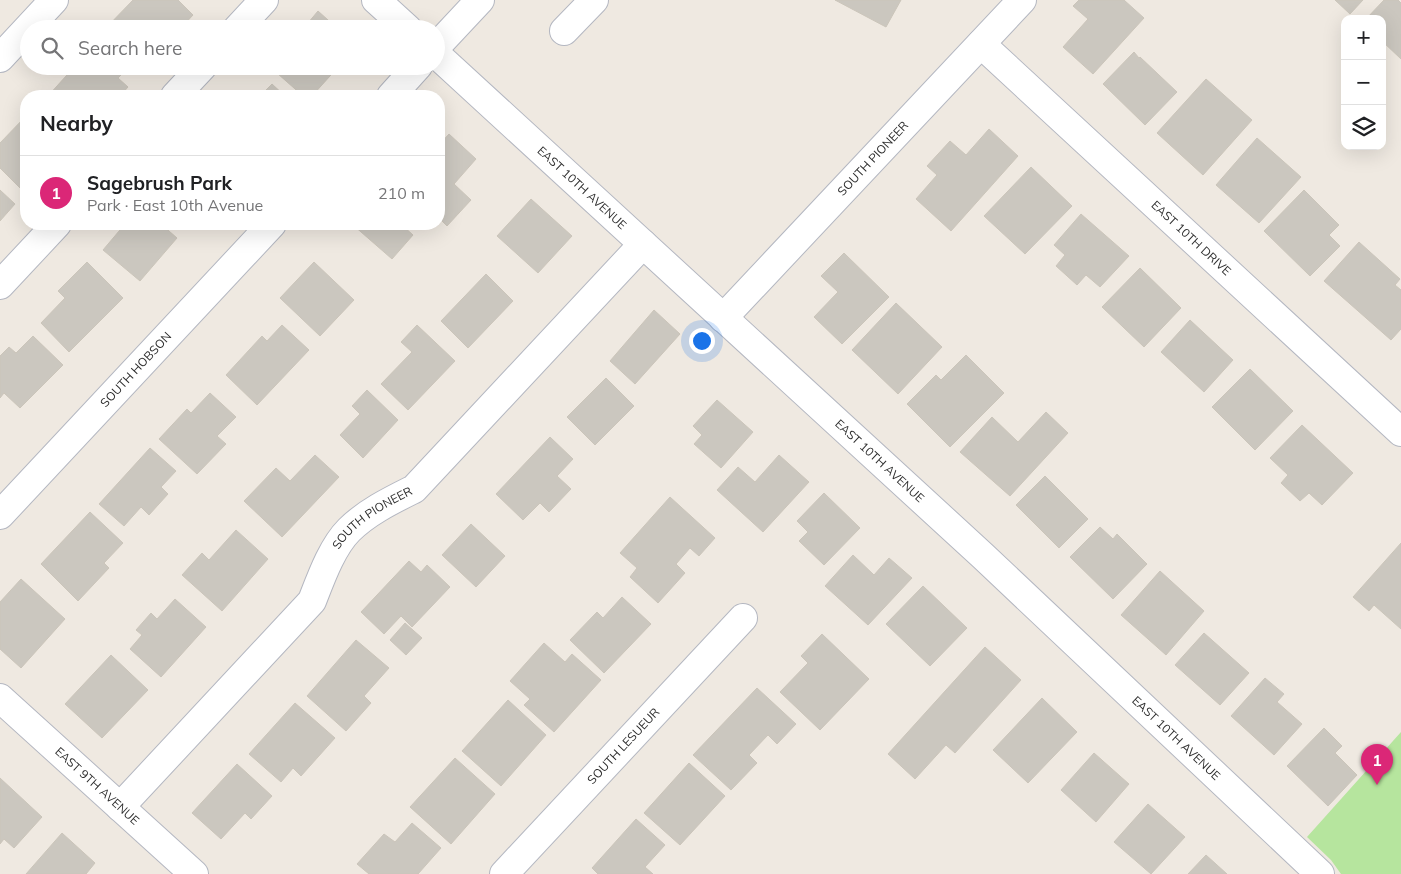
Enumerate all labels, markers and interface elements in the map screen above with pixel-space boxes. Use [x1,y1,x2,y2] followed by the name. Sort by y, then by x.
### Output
[1341,15,1386,150] map controls
[1341,15,1386,60] button: +
[20,20,445,75] search box
[38,34,66,62] icon: search
[78,36,182,60] text: Search here
[1341,60,1386,105] button: −
[1341,105,1386,150] button: layers
[40,110,113,136] text: Nearby
[834,118,911,198] street label: SOUTH PIONEER
[535,143,630,232] street label: EAST 10TH AVENUE
[87,171,232,195] text: Sagebrush Park
[51,183,61,203] text: 1
[378,183,425,203] text: 210 m
[87,195,263,215] text: Park · East 10th Avenue
[1148,197,1234,278] street label: EAST 10TH DRIVE
[689,328,715,354] your location
[97,329,174,410] street label: SOUTH HOBSON
[832,416,928,505] street label: EAST 10TH AVENUE
[329,483,415,552] street label: SOUTH PIONEER
[1129,693,1224,783] street label: EAST 10TH AVENUE
[584,704,662,787] street label: SOUTH LESUEUR
[52,744,143,828] street label: EAST 9TH AVENUE
[1361,744,1393,785] pin: 1

